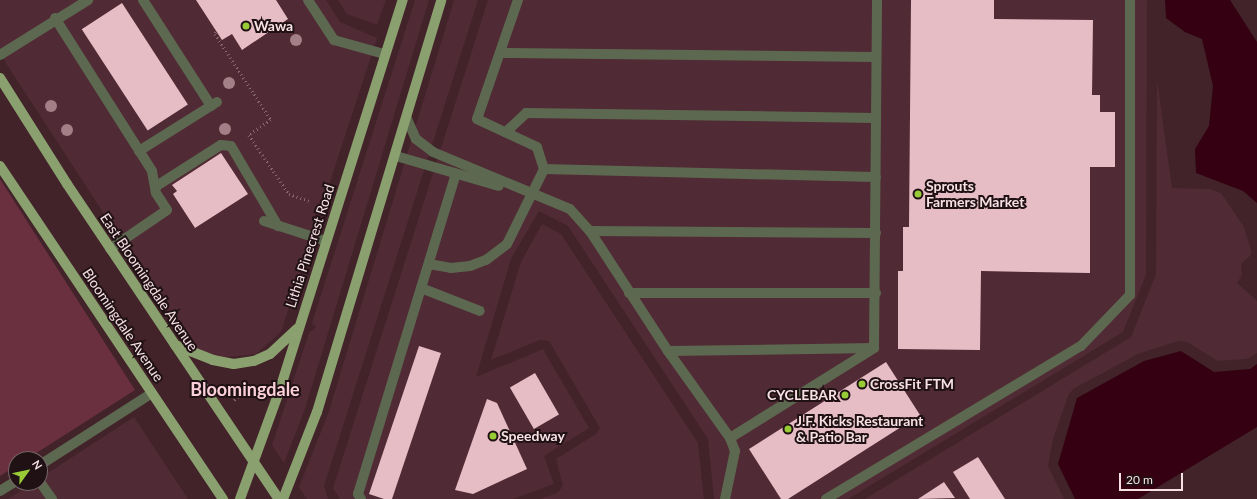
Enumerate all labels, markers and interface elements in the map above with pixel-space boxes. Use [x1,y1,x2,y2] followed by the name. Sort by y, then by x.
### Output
[254,18,293,34] place label: Wawa
[241,21,251,31] marker: Wawa
[926,178,1024,210] place label: Sprouts Farmers Market
[282,182,338,310] street label: Lithia Pinecrest Road
[913,189,923,199] marker: Sprouts Farmers Market
[96,210,202,354] street label: East Bloomingdale Avenue
[79,265,167,385] street label: Bloomingdale Avenue
[870,376,954,392] place label: CrossFit FTM
[190,378,300,400] district label: Bloomingdale
[857,379,867,389] marker: CrossFit FTM
[767,387,837,403] place label: CYCLEBAR
[840,390,850,400] marker: CYCLEBAR
[796,413,923,446] place label: J.F. Kicks Restaurant & Patio Bar
[783,424,793,434] marker: J.F. Kicks Restaurant & Patio Bar
[501,428,565,444] place label: Speedway
[488,431,498,441] marker: Speedway
[8,451,48,491] north arrow
[30,458,45,472] text: N
[1121,465,1185,491] scale bar
[1126,472,1153,487] text: 20 m

